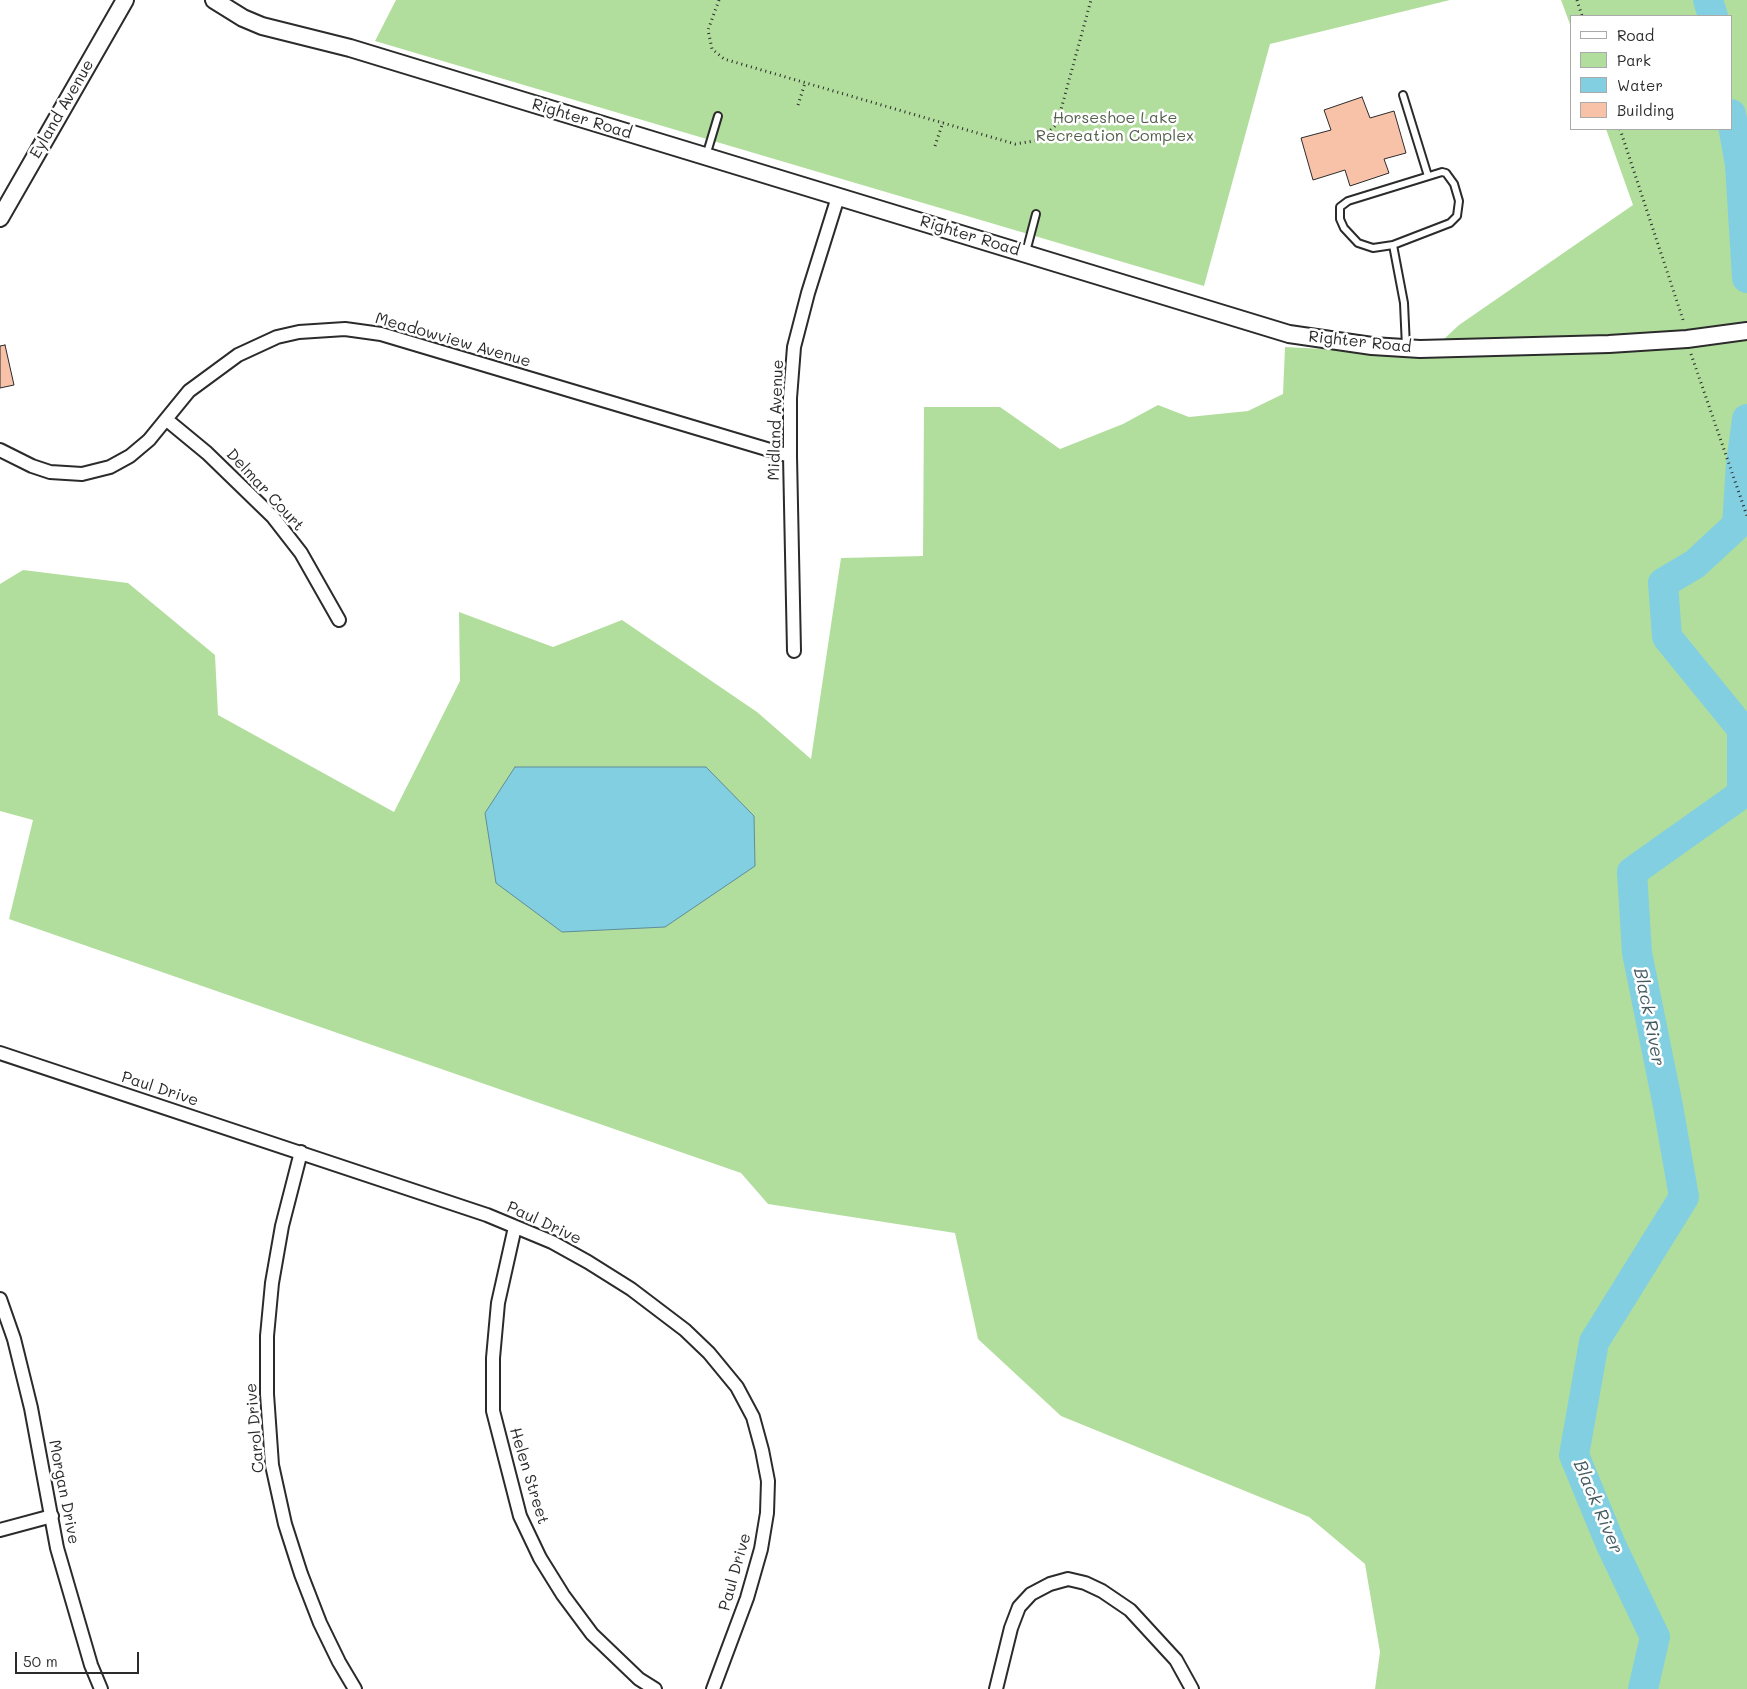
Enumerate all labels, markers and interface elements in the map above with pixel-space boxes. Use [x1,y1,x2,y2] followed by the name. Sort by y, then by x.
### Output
[1570,15,1732,130] legend
[1617,25,1654,45] text: Road
[1617,50,1651,70] text: Park
[26,56,98,162] street label: Eyland Avenue
[1617,75,1663,95] text: Water
[530,95,634,143] street label: Righter Road
[1617,100,1674,120] text: Building
[1036,108,1194,146] park label: Horseshoe Lake Recreation Complex
[918,212,1022,260] street label: Righter Road
[373,309,533,371] street label: Meadowview Avenue
[1308,327,1412,357] street label: Righter Road
[764,359,788,481] street label: Midland Avenue
[222,445,308,535] street label: Delmar Court
[1629,966,1669,1068] water label: Black River
[119,1068,201,1110] street label: Paul Drive
[504,1197,584,1249] street label: Paul Drive
[241,1382,269,1474] street label: Carol Drive
[505,1425,553,1527] street label: Helen Street
[44,1438,84,1546] street label: Morgan Drive
[1569,1457,1627,1557] water label: Black River
[715,1531,755,1613] street label: Paul Drive
[18,1642,141,1674] scale bar
[23,1651,58,1671] text: 50 m

